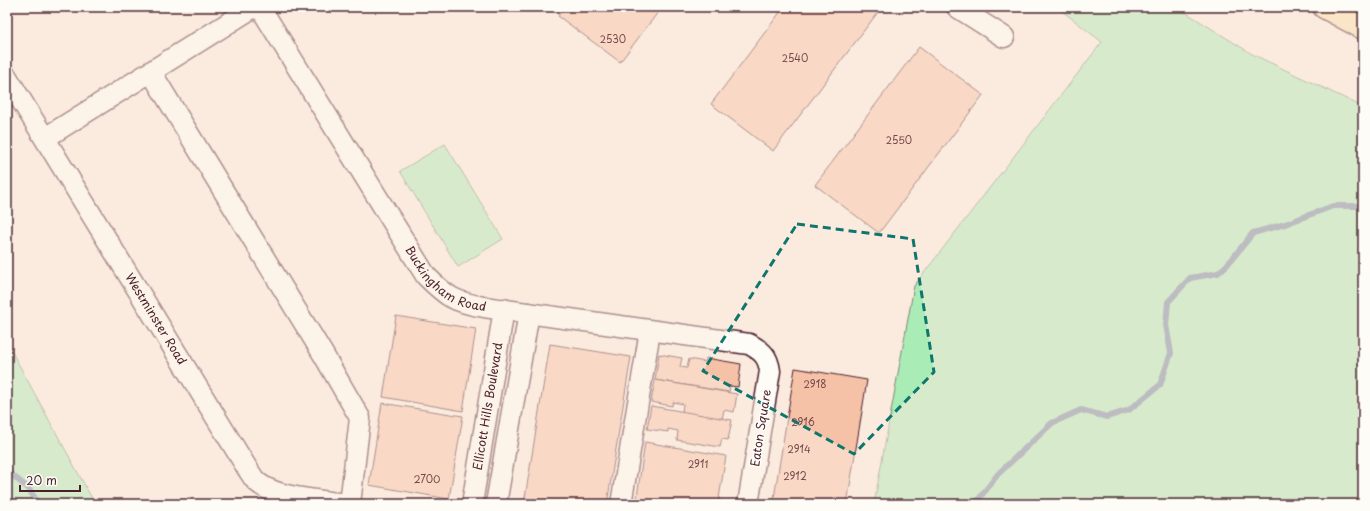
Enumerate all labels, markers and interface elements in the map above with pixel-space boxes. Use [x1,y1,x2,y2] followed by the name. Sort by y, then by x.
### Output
[600,31,626,46] house number: 2530
[782,50,808,65] house number: 2540
[886,132,912,147] house number: 2550
[401,242,488,315] street label: Buckingham Road
[121,269,192,368] street label: Westminster Road
[468,340,506,471] street label: Ellicott Hills Boulevard
[804,376,826,391] house number: 2918
[745,388,775,468] street label: Eaton Square
[791,414,815,429] house number: 2916
[787,441,811,456] house number: 2914
[688,456,708,471] house number: 2911
[20,467,80,493] scale bar
[783,468,807,483] house number: 2912
[26,471,57,489] text: 20 m
[414,471,440,486] house number: 2700

